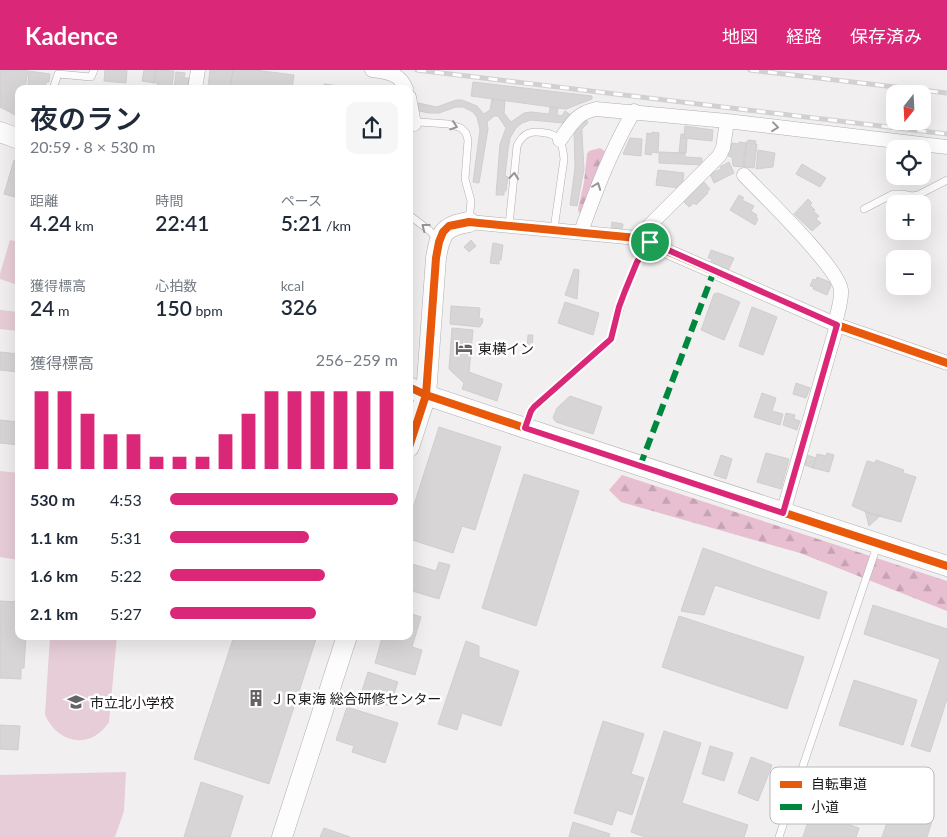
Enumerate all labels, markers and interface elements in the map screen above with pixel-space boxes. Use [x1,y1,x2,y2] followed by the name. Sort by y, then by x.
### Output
[25,21,118,50] text: Kadence
[722,25,758,47] text: 地図
[786,25,822,47] text: 経路
[850,25,922,47] text: 保存済み
[886,85,931,130] north arrow
[886,85,931,295] map controls
[30,101,142,135] text: 夜のラン
[346,102,398,154] button: share
[449,121,458,131] one-way arrow
[772,121,780,132] one-way arrow
[30,137,155,156] text: 20:59 · 8 × 530 m
[886,140,931,185] button: locate
[508,172,519,180] one-way arrow
[591,182,602,191] one-way arrow
[30,192,58,209] text: 距離
[155,192,183,209] text: 時間
[281,192,322,209] text: ペース
[886,195,931,240] button: +
[30,210,72,235] text: 4.24
[155,210,209,235] text: 22:41
[281,210,323,235] text: 5:21
[72,217,94,234] text: km
[323,217,351,234] text: /km
[629,221,671,263] pin
[422,225,431,233] one-way arrow
[636,228,664,256] icon: arrive
[886,250,931,295] button: −
[30,277,86,294] text: 獲得標高
[155,277,197,294] text: 心拍数
[281,277,304,294] text: kcal
[281,294,317,319] text: 326
[30,295,54,320] text: 24
[155,295,192,320] text: 150
[54,302,69,319] text: m
[192,302,223,319] text: bpm
[454,338,474,358] hotel icon: 東横イン
[478,340,534,357] place label: 東横イン
[316,350,398,369] text: 256–259 m
[30,353,94,372] text: 獲得標高
[30,490,75,509] text: 530 m
[110,490,142,509] text: 4:53
[30,528,78,547] text: 1.1 km
[110,528,142,547] text: 5:31
[30,566,78,585] text: 1.6 km
[110,566,142,585] text: 5:22
[30,604,78,623] text: 2.1 km
[110,604,142,623] text: 5:27
[246,688,266,708] building icon: ＪＲ東海 総合研修センター
[270,690,442,707] place label: ＪＲ東海 総合研修センター
[66,692,86,712] school or university icon: 市立北小学校
[90,694,174,711] place label: 市立北小学校
[770,767,934,824] legend
[811,775,867,792] text: 自転車道
[811,798,839,815] text: 小道

